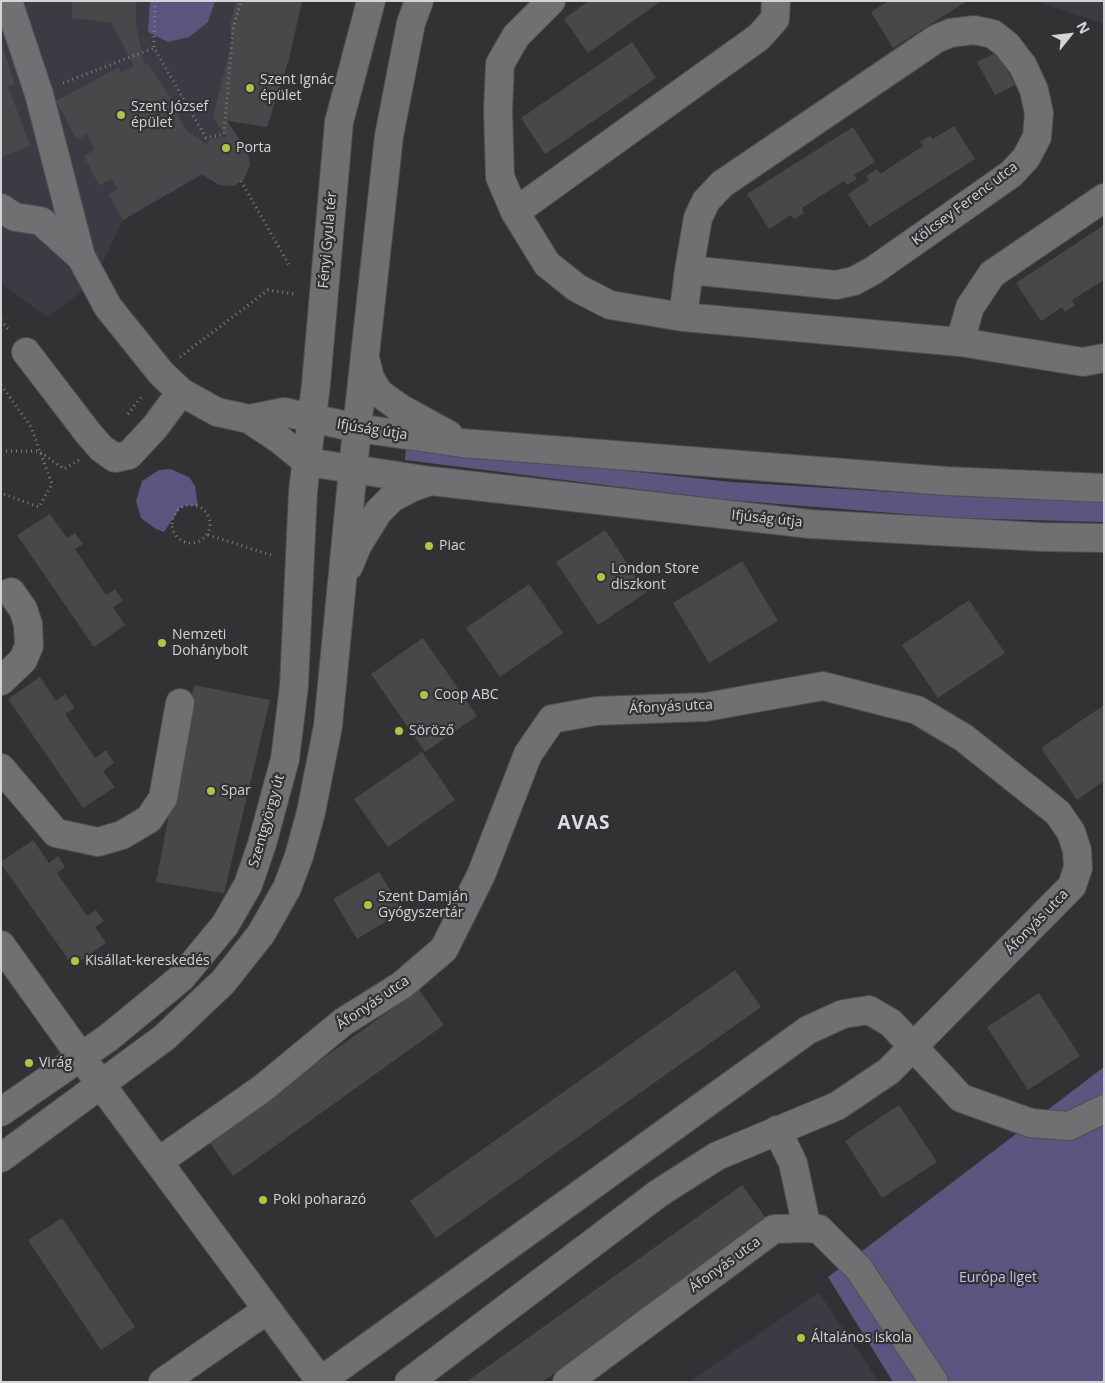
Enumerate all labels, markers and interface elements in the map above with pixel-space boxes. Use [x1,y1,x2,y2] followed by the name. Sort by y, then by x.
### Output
[1045,10,1095,60] north arrow
[1072,18,1095,37] text: N
[260,72,334,104] place label: Szent Ignác épület
[244,82,256,94] marker: Szent Ignác épület
[131,99,208,132] place label: Szent József épület
[115,109,127,121] marker: Szent József épület
[236,140,271,156] place label: Porta
[220,142,232,154] marker: Porta
[909,159,1021,249] street label: Kölcsey Ferenc utca
[315,191,341,289] street label: Fényi Gyula tér
[335,416,409,444] street label: Ifjúság útja
[731,507,803,531] street label: Ifjúság útja
[439,538,465,554] place label: Piac
[423,540,435,552] marker: Piac
[611,561,699,594] place label: London Store diszkont
[595,571,607,583] marker: London Store diszkont
[172,627,248,660] place label: Nemzeti Dohánybolt
[156,637,168,649] marker: Nemzeti Dohánybolt
[434,687,499,703] place label: Coop ABC
[418,689,430,701] marker: Coop ABC
[629,696,713,718] street label: Áfonyás utca
[409,723,454,739] place label: Söröző
[393,725,405,737] marker: Söröző
[246,772,288,870] street label: Szentgyörgy út
[221,783,251,799] place label: Spar
[205,785,217,797] marker: Spar
[557,813,611,835] district label: AVAS
[1002,886,1072,958] street label: Áfonyás utca
[378,889,468,922] place label: Szent Damján Gyógyszertár
[362,899,374,911] marker: Szent Damján Gyógyszertár
[85,953,210,969] place label: Kisállat-kereskedés
[69,955,81,967] marker: Kisállat-kereskedés
[334,973,412,1033] street label: Áfonyás utca
[39,1055,72,1071] place label: Virág
[23,1057,35,1069] marker: Virág
[273,1192,366,1208] place label: Poki poharazó
[257,1194,269,1206] marker: Poki poharazó
[686,1234,764,1296] street label: Áfonyás utca
[959,1270,1037,1286] park label: Európa liget
[811,1330,912,1346] place label: Általános iskola
[795,1332,807,1344] marker: Általános iskola

